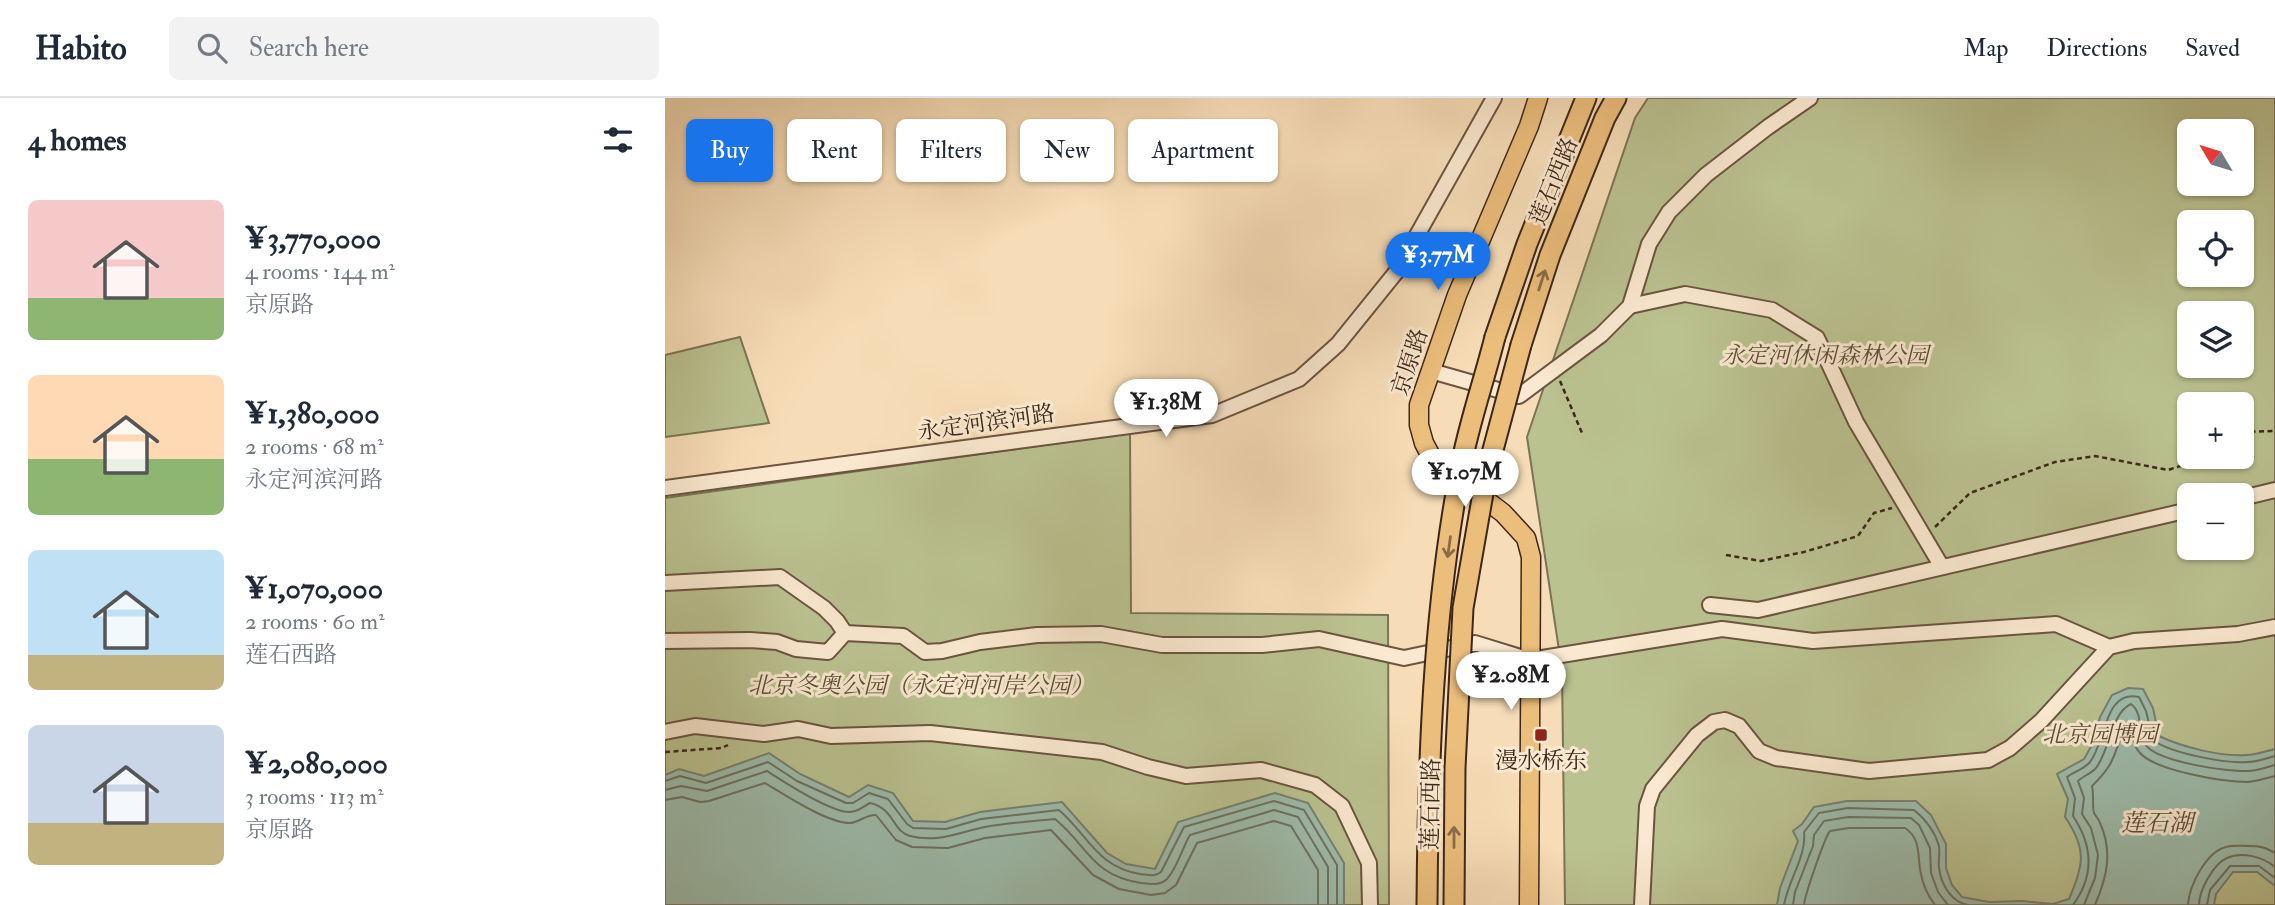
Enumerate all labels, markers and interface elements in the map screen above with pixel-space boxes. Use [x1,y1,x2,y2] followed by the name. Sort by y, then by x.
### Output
[169,17,659,80] search box
[35,28,127,69] text: Habito
[193,29,231,67] icon: search
[249,32,369,64] text: Search here
[1963,33,2008,64] text: Map
[2046,33,2147,64] text: Directions
[2185,33,2240,64] text: Saved
[686,119,773,182] chip: Buy
[787,119,882,182] chip: Rent
[896,119,1006,182] chip: Filters
[1020,119,1114,182] chip: New
[1128,119,1278,182] chip: Apartment
[2177,119,2254,196] north arrow
[2177,119,2254,560] map controls
[599,121,637,159] icon: filters
[28,122,127,159] text: 4 homes
[1523,133,1584,229] street label: 莲石西路
[2177,210,2254,287] button: locate
[245,220,381,257] text: ¥3,770,000
[84,228,168,312] icon: home
[1381,232,1495,292] pin: ¥3.77M
[1401,240,1475,269] text: ¥3.77M
[245,257,395,286] text: 4 rooms · 144 m²
[1537,269,1549,291] one-way arrow
[245,290,314,319] text: 京原路
[2177,301,2254,378] button: layers
[1385,325,1434,399] street label: 京原路
[1722,341,1933,370] park label: 永定河休闲森林公园
[1109,380,1223,439] pin: ¥1.38M
[1130,387,1202,416] text: ¥1.38M
[2177,392,2254,469] button: +
[245,395,380,432] text: ¥1,380,000
[916,399,1056,446] street label: 永定河滨河路
[84,403,168,487] icon: home
[245,432,384,461] text: 2 rooms · 68 m²
[1408,450,1522,509] pin: ¥1.07M
[1428,457,1502,486] text: ¥1.07M
[245,465,383,494] text: 永定河滨河路
[2177,483,2254,560] button: −
[1442,535,1455,558] one-way arrow
[245,570,383,607] text: ¥1,070,000
[84,578,168,662] icon: home
[245,607,385,636] text: 2 rooms · 60 m²
[245,640,337,669] text: 莲石西路
[1454,652,1568,712] pin: ¥2.08M
[1472,660,1550,689] text: ¥2.08M
[749,671,1094,700] park label: 北京冬奥公园（永定河河岸公园）
[2043,720,2162,749] park label: 北京园博园
[1533,727,1549,743] marker: 漫水桥东
[245,745,388,782] text: ¥2,080,000
[1495,746,1587,775] place label: 漫水桥东
[84,753,168,837] icon: home
[1415,758,1446,850] street label: 莲石西路
[245,782,384,811] text: 3 rooms · 113 m²
[2121,808,2197,839] water label: 莲石湖
[245,815,314,844] text: 京原路
[1447,826,1461,849] one-way arrow

